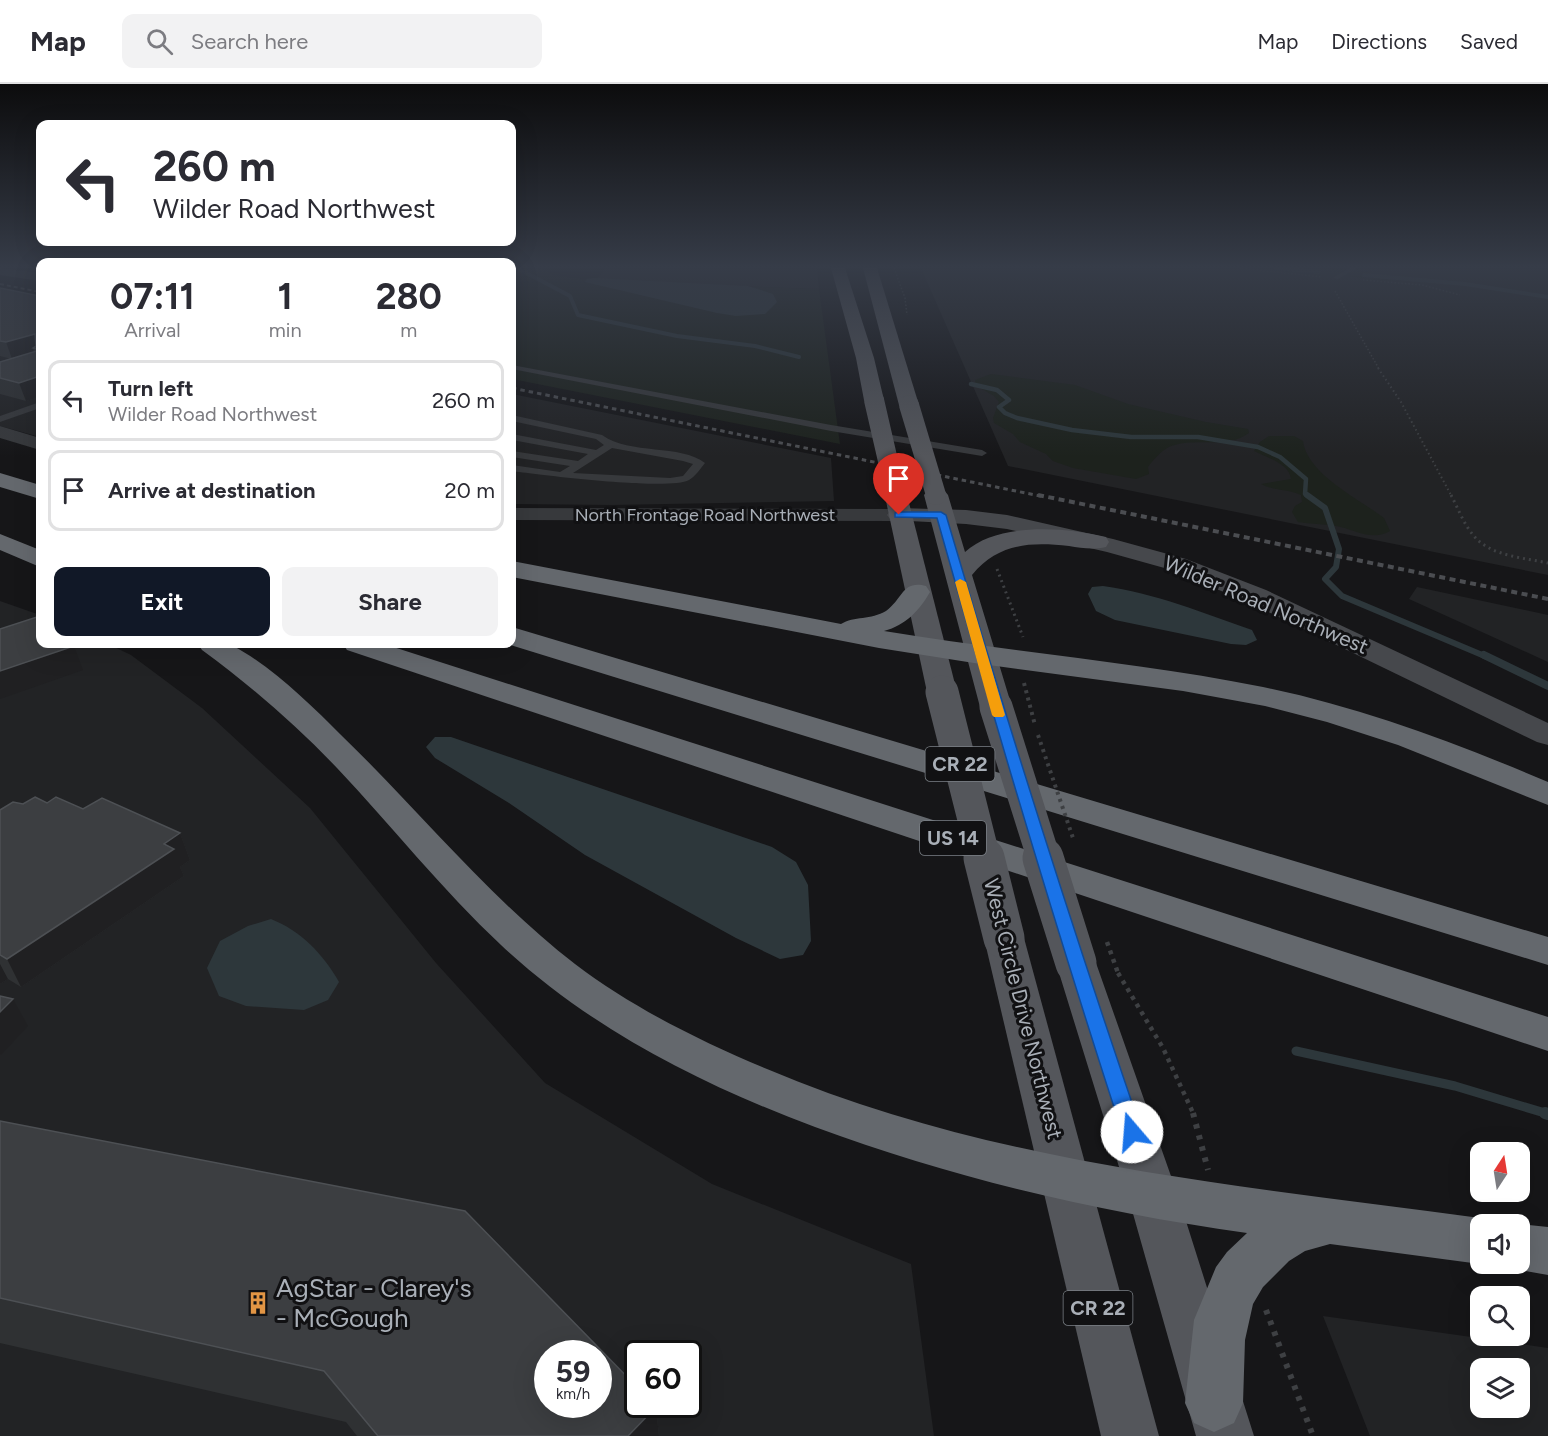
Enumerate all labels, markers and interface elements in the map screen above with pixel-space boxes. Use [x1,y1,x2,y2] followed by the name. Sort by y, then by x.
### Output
[122,14,542,68] search box
[30,24,86,58] text: Map
[143,25,176,58] icon: search
[191,28,308,55] text: Search here
[1257,29,1298,54] text: Map
[1331,29,1427,54] text: Directions
[1460,29,1518,54] text: Saved
[153,141,276,192] text: 260 m
[54,144,132,222] icon: left
[153,192,435,225] text: Wilder Road Northwest
[110,275,195,318] text: 07:11
[278,275,293,318] text: 1
[376,275,442,318] text: 280
[124,318,181,342] text: Arrival
[269,318,302,342] text: min
[400,318,417,342] text: m
[108,375,194,402] text: Turn left
[57,384,90,417] icon: left
[432,387,495,414] text: 260 m
[108,402,317,426] text: Wilder Road Northwest
[873,453,924,515] pin
[882,462,915,495] icon: arrive
[57,474,90,507] icon: arrive
[108,477,316,504] text: Arrive at destination
[444,477,495,504] text: 20 m
[575,504,836,526] street label: North Frontage Road Northwest
[1160,550,1372,659] street label: Wilder Road Northwest
[54,567,270,636] button: Exit
[282,567,498,636] button: Share
[926,747,994,781] road number: CR 22
[920,821,986,855] road number: US 14
[979,876,1068,1142] street label: West Circle Drive Northwest
[1100,1100,1164,1164] position arrow
[1470,1142,1530,1202] north arrow
[1470,1142,1530,1418] map controls
[1470,1214,1530,1274] button: sound
[276,1272,472,1334] place label: AgStar - Clarey's - McGough
[1470,1286,1530,1346] button: search
[245,1290,271,1316] building icon: AgStar - Clarey's - McGough
[1064,1291,1132,1325] road number: CR 22
[624,1340,702,1418] speed limit sign: 60
[556,1353,590,1390] text: 59
[1470,1358,1530,1418] button: layers
[556,1385,590,1403] text: km/h

